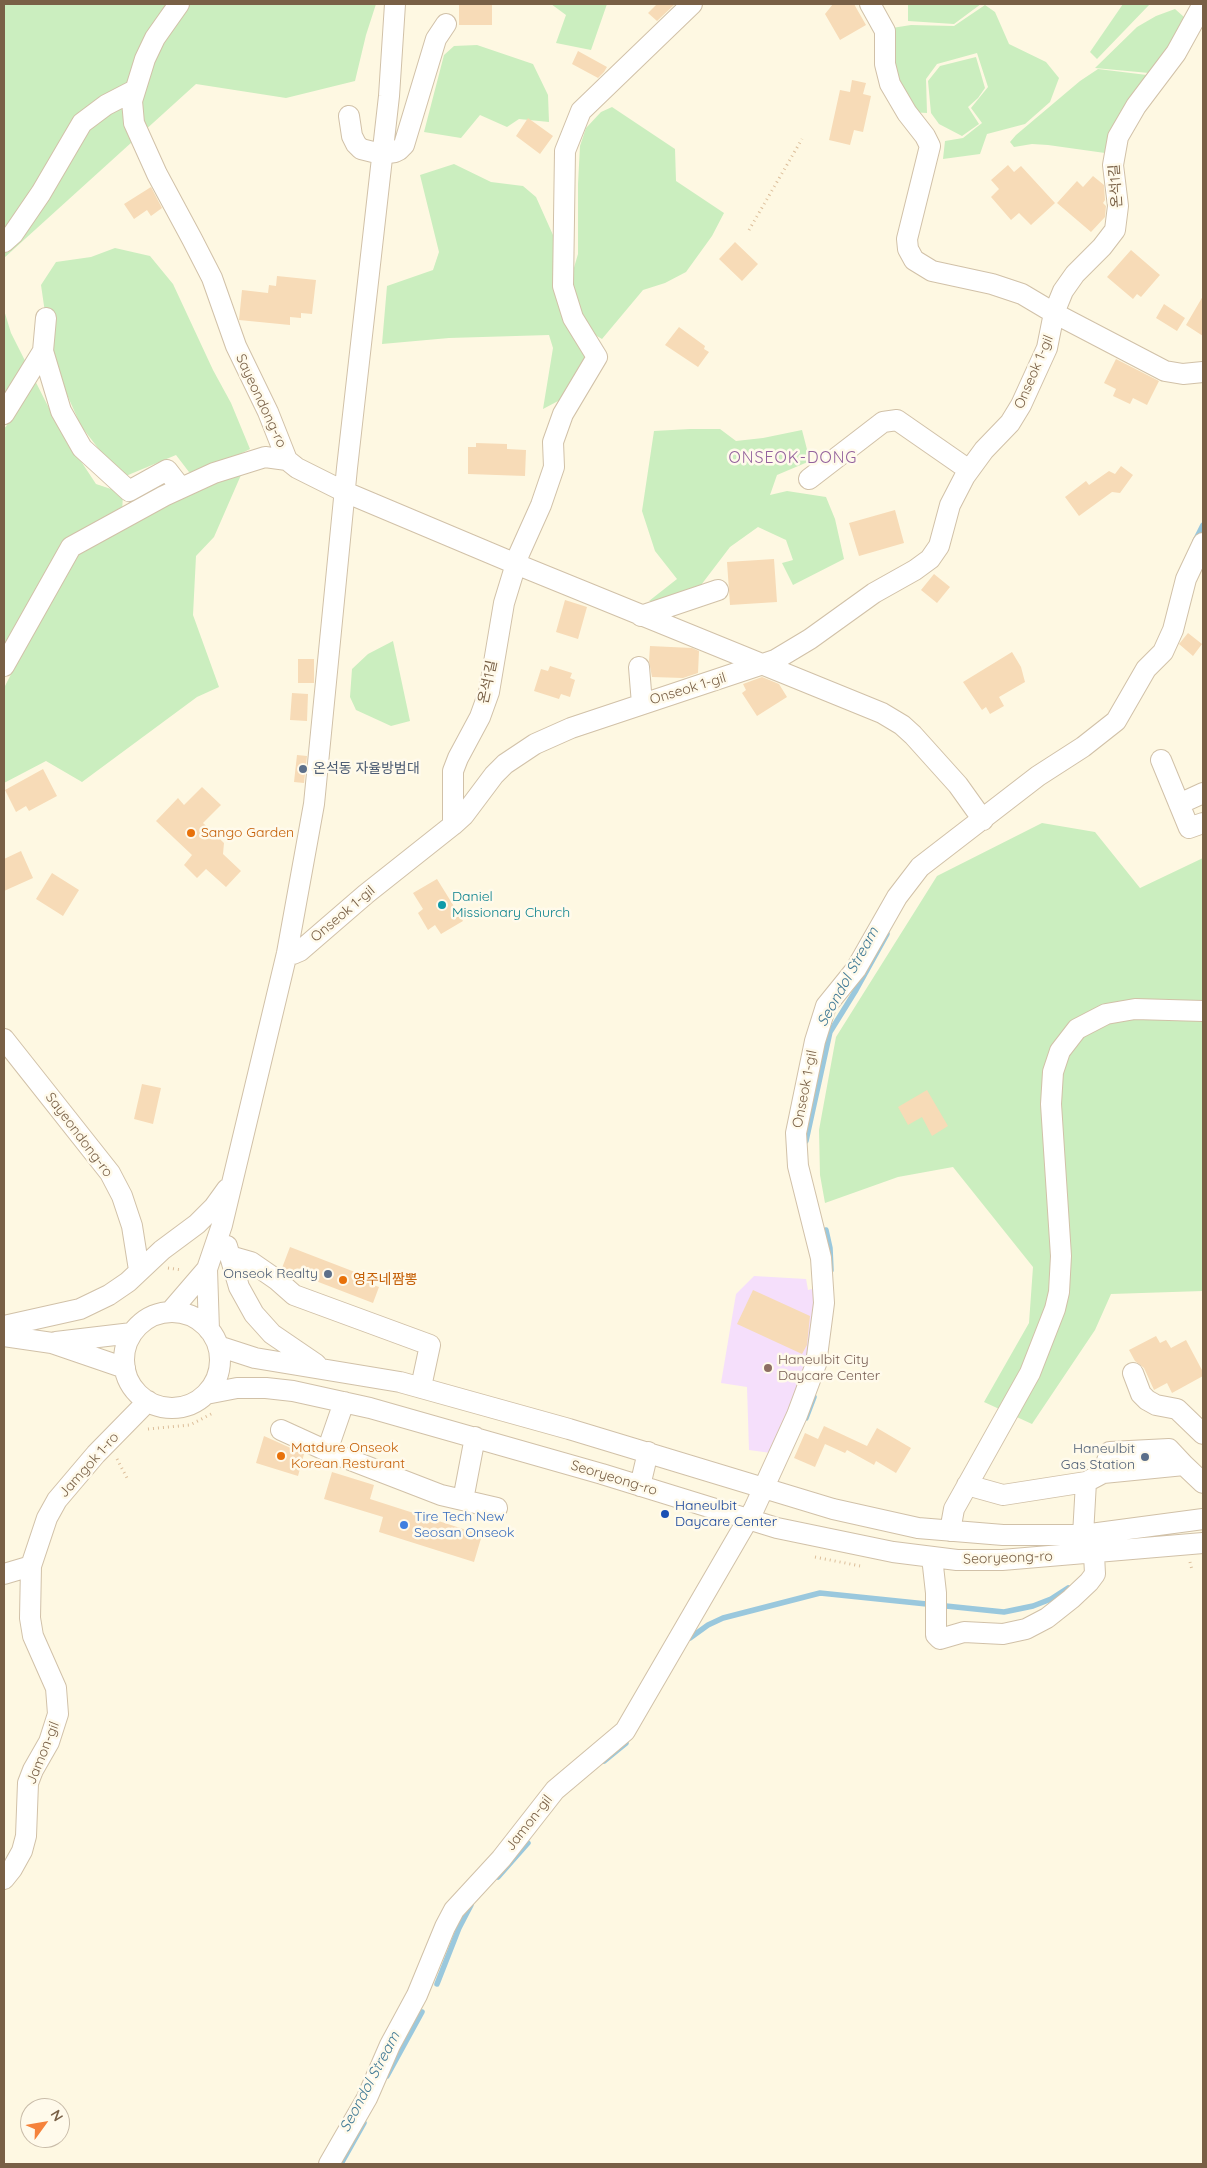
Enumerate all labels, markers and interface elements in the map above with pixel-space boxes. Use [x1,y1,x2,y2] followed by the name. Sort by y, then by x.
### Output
[1106,164,1126,208] street label: 온석1길
[1011,333,1057,411] street label: Onseok 1-gil
[232,351,290,451] street label: Sayeondong-ro
[727,448,859,468] district label: ONSEOK-DONG
[475,659,501,705] street label: 온석1길
[648,669,728,709] street label: Onseok 1-gil
[313,761,420,777] place label: 온석동 자율방범대
[297,763,309,775] marker: 온석동 자율방범대
[201,825,294,841] place label: Sango Garden
[185,827,197,839] marker: Sango Garden
[307,882,379,946] street label: Onseok 1-gil
[452,889,570,922] place label: Daniel Missionary Church
[436,899,448,911] marker: Daniel Missionary Church
[813,924,883,1030] water label: Seondol Stream
[789,1049,821,1129] street label: Onseok 1-gil
[42,1089,116,1181] street label: Sayeondong-ro
[223,1266,318,1282] place label: Onseok Realty
[322,1268,334,1280] marker: Onseok Realty
[353,1272,417,1288] place label: 영주네짬뽕
[337,1274,349,1286] marker: 영주네짬뽕
[778,1352,880,1384] place label: Haneulbit City Daycare Center
[762,1362,774,1374] marker: Haneulbit City Daycare Center
[55,1429,123,1501] street label: Jamgok 1-ro
[291,1440,405,1472] place label: Matdure Onseok Korean Resturant
[1061,1441,1135,1474] place label: Haneulbit Gas Station
[275,1450,287,1462] marker: Matdure Onseok Korean Resturant
[1139,1451,1151,1463] marker: Haneulbit Gas Station
[569,1457,659,1499] street label: Seoryeong-ro
[675,1498,777,1530] place label: Haneulbit Daycare Center
[659,1508,671,1520] marker: Haneulbit Daycare Center
[414,1509,515,1541] place label: Tire Tech New Seosan Onseok
[398,1519,410,1531] marker: Tire Tech New Seosan Onseok
[963,1548,1053,1568] street label: Seoryeong-ro
[23,1719,63,1787] street label: Jamon-gil
[502,1792,556,1854] street label: Jamon-gil
[336,2029,404,2135] water label: Seondol Stream
[20,2098,70,2148] north arrow
[47,2106,67,2125] text: N

